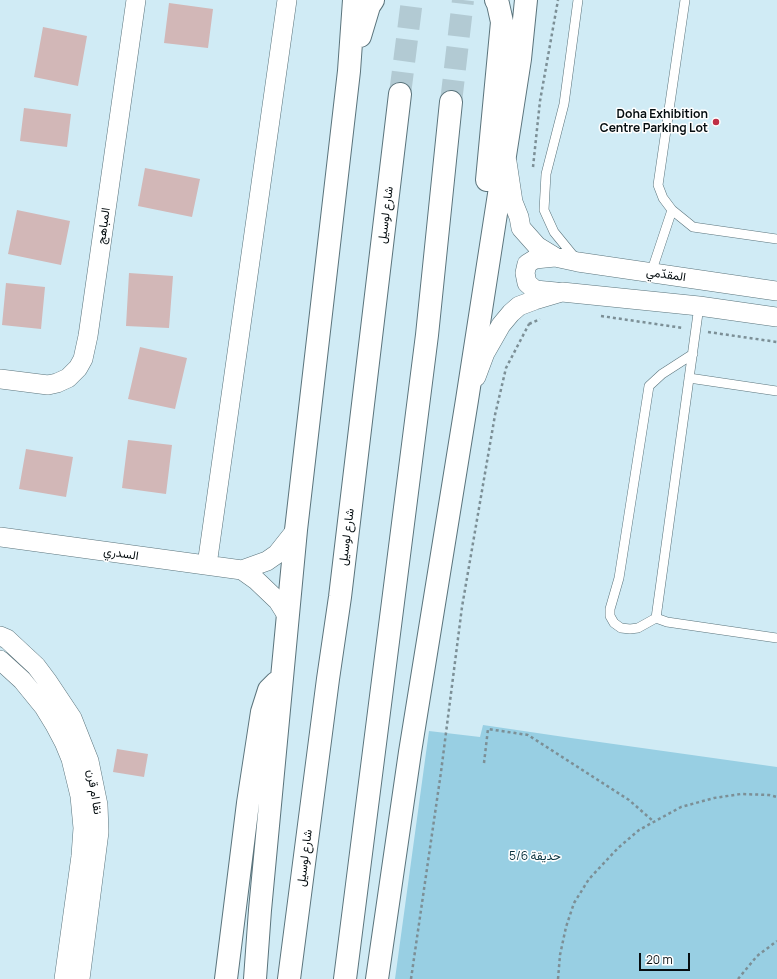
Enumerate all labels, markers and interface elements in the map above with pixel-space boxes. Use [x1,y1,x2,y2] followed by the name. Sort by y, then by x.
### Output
[600,108,708,136] place label: Doha Exhibition Centre Parking Lot
[711,117,721,127] marker: Doha Exhibition Centre Parking Lot
[375,186,397,244] street label: شارع لوسيل
[94,207,114,245] street label: المباهج
[645,265,687,285] street label: المقدّمي
[336,508,358,566] street label: شارع لوسيل
[103,544,139,564] street label: السدري
[83,769,105,815] street label: نقا ام قرن
[294,829,316,887] street label: شارع لوسيل
[509,850,561,864] park label: حديقة 5/6
[641,945,692,971] scale bar
[646,951,673,968] text: 20 m

